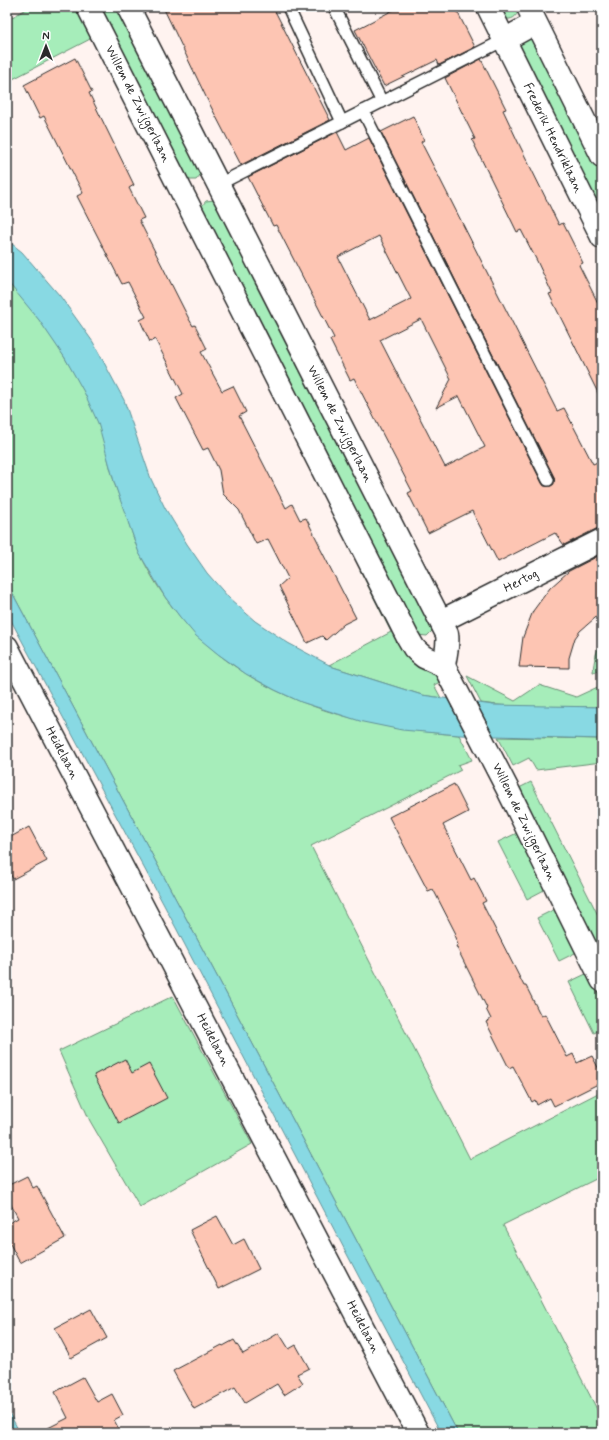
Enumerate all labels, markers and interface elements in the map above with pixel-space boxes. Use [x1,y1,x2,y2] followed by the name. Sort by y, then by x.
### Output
[26,26,66,66] north arrow
[42,30,50,44] text: N
[100,43,175,166] street label: Willem de Zwijgerlaan
[519,80,587,196] street label: Frederik Hendriklaan
[302,363,377,486] street label: Willem de Zwijgerlaan
[501,565,541,597] street label: Hertog
[41,724,83,782] street label: Heidelaan
[487,760,560,884] street label: Willem de Zwijgerlaan
[192,1011,234,1069] street label: Heidelaan
[342,1298,384,1356] street label: Heidelaan

